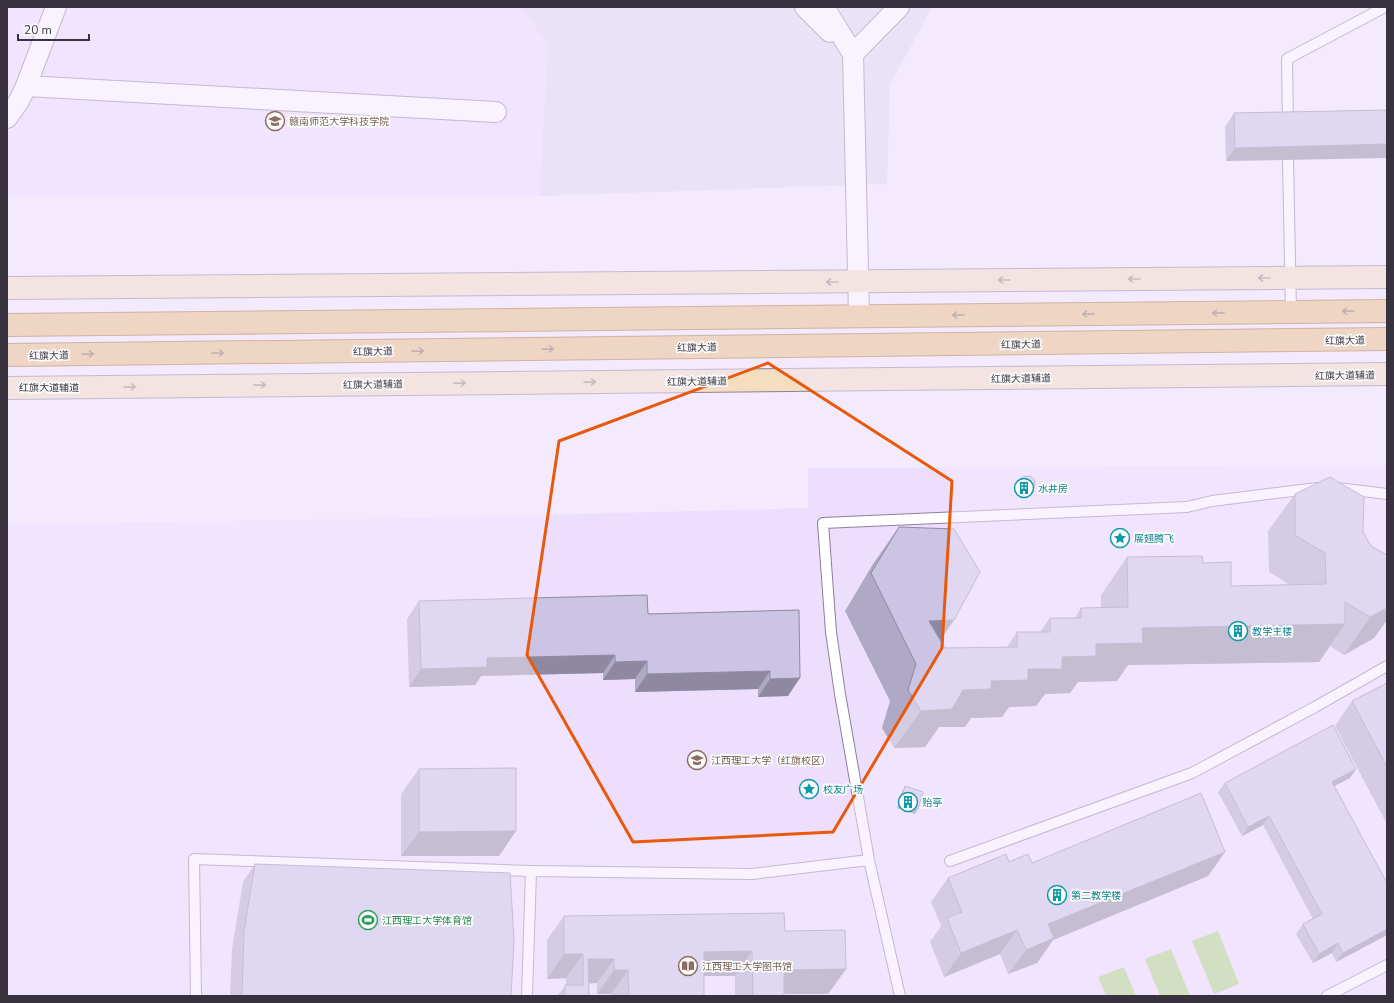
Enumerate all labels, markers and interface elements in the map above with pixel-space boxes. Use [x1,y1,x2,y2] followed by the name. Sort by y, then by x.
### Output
[18,16,89,42] scale bar
[24,22,52,38] text: 20 m
[264,110,286,132] school or university icon: 赣南师范大学科技学院
[289,115,389,129] place label: 赣南师范大学科技学院
[1258,274,1271,282] one-way arrow
[1128,275,1141,283] one-way arrow
[998,276,1011,284] one-way arrow
[826,278,839,286] one-way arrow
[1342,307,1355,315] one-way arrow
[1212,309,1225,316] one-way arrow
[1082,310,1095,318] one-way arrow
[952,311,965,319] one-way arrow
[1325,334,1365,348] street label: 红旗大道
[1001,338,1041,352] street label: 红旗大道
[677,341,717,355] street label: 红旗大道
[353,345,393,359] street label: 红旗大道
[541,345,554,353] one-way arrow
[411,347,424,354] one-way arrow
[29,349,69,363] street label: 红旗大道
[211,349,224,357] one-way arrow
[81,350,94,358] one-way arrow
[1315,368,1375,384] street label: 红旗大道辅道
[991,371,1051,387] street label: 红旗大道辅道
[667,374,727,390] street label: 红旗大道辅道
[343,377,403,393] street label: 红旗大道辅道
[583,378,596,386] one-way arrow
[453,379,466,387] one-way arrow
[19,381,79,395] street label: 红旗大道辅道
[253,381,266,389] one-way arrow
[123,383,136,391] one-way arrow
[1013,477,1035,499] building icon: 水井房
[1038,482,1068,496] place label: 水井房
[1109,527,1131,549] place icon: 展翅腾飞
[1134,532,1174,546] place label: 展翅腾飞
[1227,620,1249,642] building icon: 教学主楼
[1252,625,1292,639] place label: 教学主楼
[686,749,708,771] school or university icon: 江西理工大学（红旗校区）
[711,754,831,768] place label: 江西理工大学（红旗校区）
[798,778,820,800] place icon: 校友广场
[823,783,863,797] place label: 校友广场
[897,791,919,813] building icon: 贻亭
[922,796,942,810] place label: 贻亭
[1046,884,1068,906] building icon: 第二教学楼
[1071,889,1121,903] place label: 第二教学楼
[357,909,379,931] sports icon: 江西理工大学体育馆
[382,914,472,928] place label: 江西理工大学体育馆
[677,955,699,977] library icon: 江西理工大学图书馆
[702,960,792,974] place label: 江西理工大学图书馆

